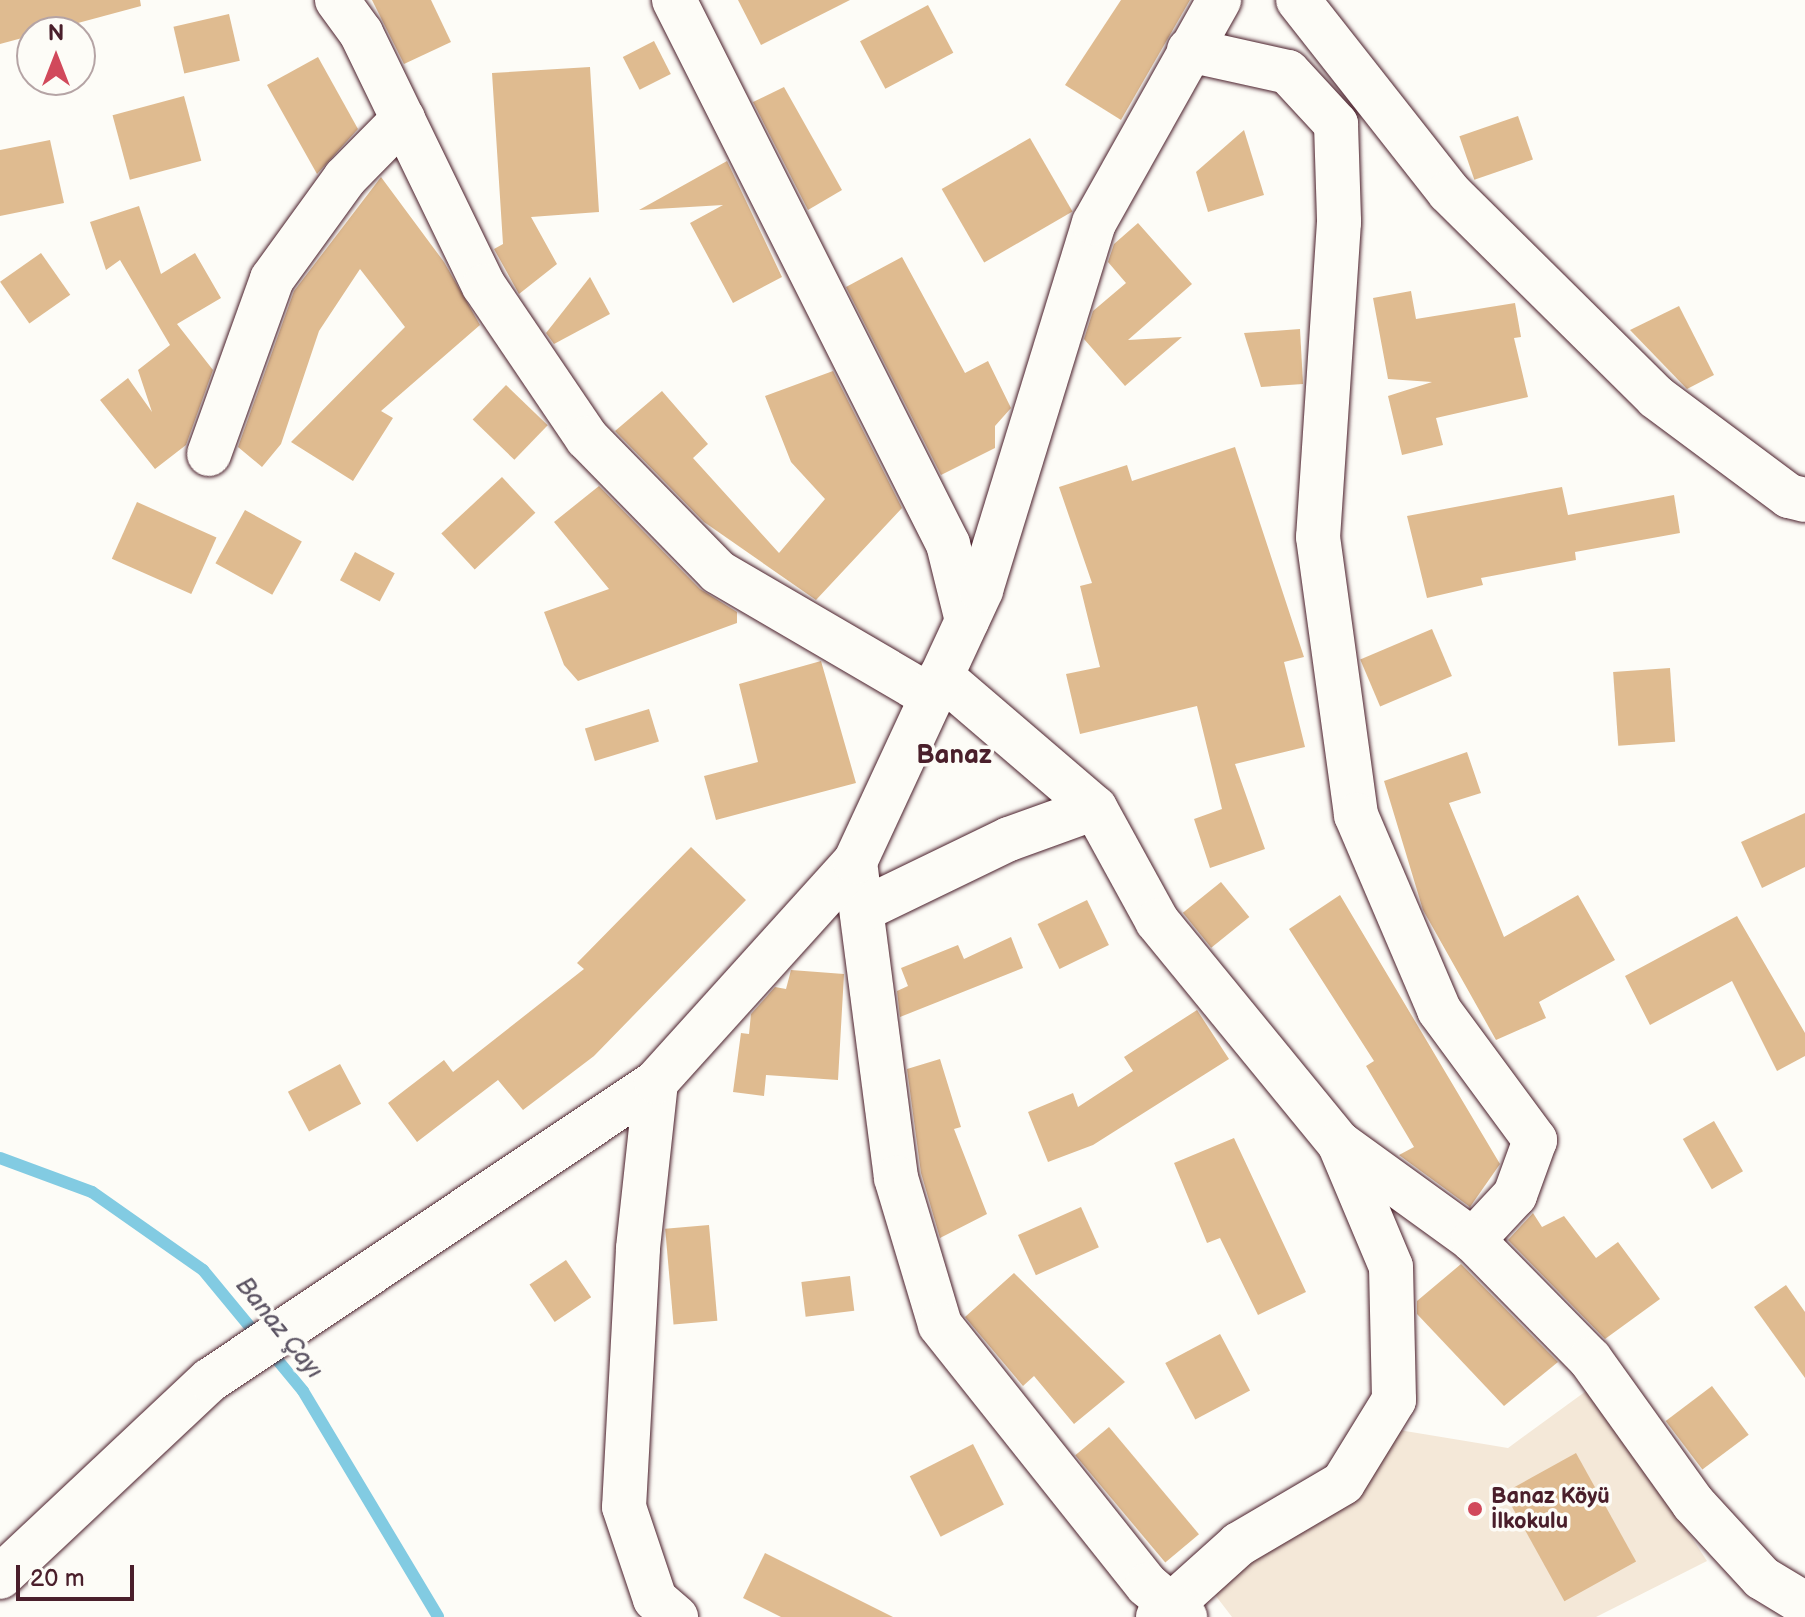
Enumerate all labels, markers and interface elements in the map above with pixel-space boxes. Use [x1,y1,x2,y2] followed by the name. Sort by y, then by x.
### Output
[16,16,96,96] north arrow
[48,20,64,47] text: N
[916,740,992,772] district label: Banaz
[230,1272,328,1384] water label: Banaz Çayı
[1491,1483,1610,1534] place label: Banaz Köyü İlkokulu
[1466,1500,1484,1518] marker: Banaz Köyü İlkokulu
[20,1549,138,1599] scale bar
[30,1564,85,1593] text: 20 m

